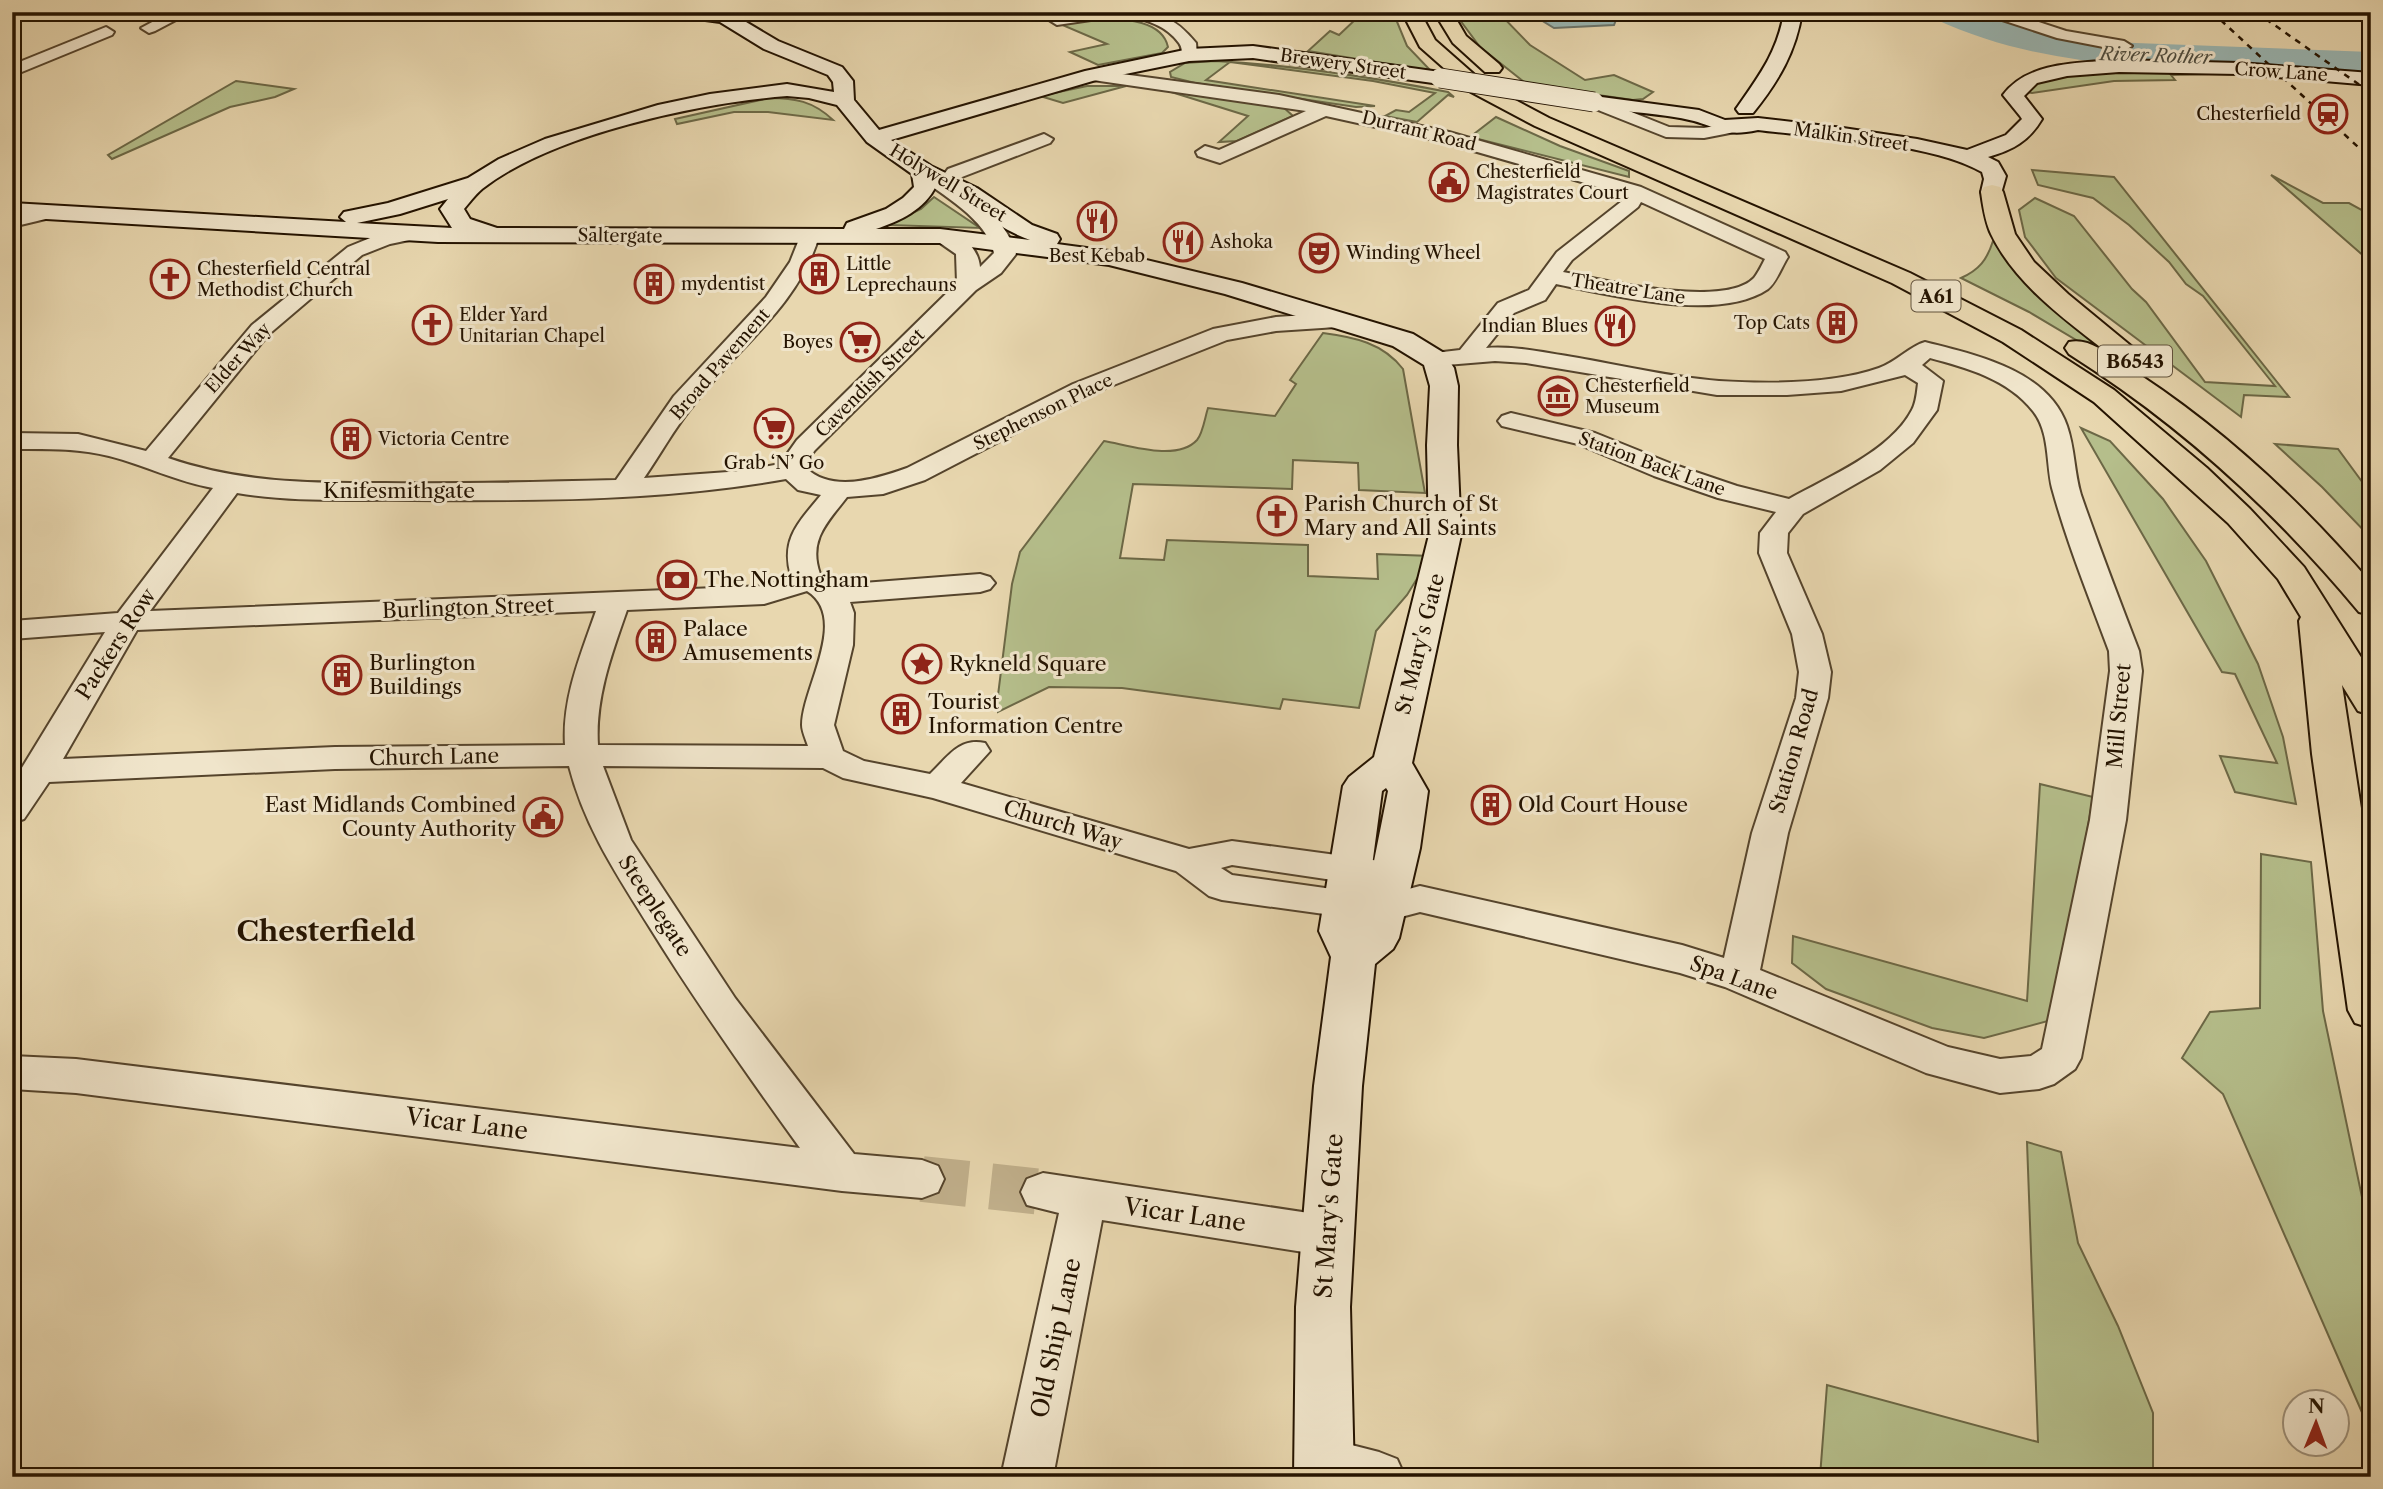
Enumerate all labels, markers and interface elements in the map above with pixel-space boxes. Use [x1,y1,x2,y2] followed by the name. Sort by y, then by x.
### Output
[2098,42,2213,69] water label: River Rother
[1279,44,1408,84] street label: Brewery Street
[2234,58,2328,86] street label: Crow Lane
[2307,93,2349,135] station icon: Chesterfield
[2196,103,2301,125] place label: Chesterfield
[1359,106,1479,156] street label: Durrant Road
[1792,118,1911,156] street label: Malkin Street
[886,140,1011,227] street label: Holywell Street
[1428,161,1470,203] public building icon: Chesterfield Magistrates Court
[1476,161,1629,204] place label: Chesterfield Magistrates Court
[1076,200,1118,242] restaurant icon: Best Kebab
[1162,221,1204,263] restaurant icon: Ashoka
[577,224,663,248] street label: Saltergate
[1209,231,1274,253] place label: Ashoka
[1298,232,1340,274] theatre icon: Winding Wheel
[1345,242,1481,264] place label: Winding Wheel
[1049,245,1145,267] place label: Best Kebab
[798,253,840,295] building icon: Little Leprechauns
[846,253,957,296] place label: Little Leprechauns
[149,258,191,300] church icon: Chesterfield Central Methodist Church
[197,258,370,301] place label: Chesterfield Central Methodist Church
[633,263,675,305] building icon: mydentist
[1569,269,1687,309] street label: Theatre Lane
[681,273,766,295] place label: mydentist
[1912,280,1960,312] road number: A61
[1816,302,1858,344] building icon: Top Cats
[666,303,775,424] street label: Broad Pavement
[411,304,453,346] church icon: Elder Yard Unitarian Chapel
[459,304,605,347] place label: Elder Yard Unitarian Chapel
[1594,305,1636,347] restaurant icon: Indian Blues
[1734,312,1810,334] place label: Top Cats
[1481,315,1588,337] place label: Indian Blues
[201,317,276,398] street label: Elder Way
[839,321,881,363] supermarket icon: Boyes
[811,324,929,442] street label: Cavendish Street
[782,331,833,353] place label: Boyes
[2098,346,2172,376] road number: B6543
[970,369,1116,455] street label: Stephenson Place
[1537,375,1579,417] museum icon: Chesterfield Museum
[1585,375,1690,418] place label: Chesterfield Museum
[753,407,795,449] supermarket icon: Grab ‘N’ Go
[330,418,372,460] building icon: Victoria Centre
[1576,427,1728,501] street label: Station Back Lane
[377,428,509,450] place label: Victoria Centre
[724,452,824,474] place label: Grab ‘N’ Go
[323,478,475,503] street label: Knifesmithgate
[1304,491,1499,540] place label: Parish Church of St Mary and All Saints
[1256,495,1298,537] church icon: Parish Church of St Mary and All Saints
[656,559,698,601] bank icon: The Nottingham
[704,567,870,592] place label: The Nottingham
[1390,571,1449,717] street label: St Mary's Gate
[70,583,161,704] street label: Packers Row
[382,592,555,623] street label: Burlington Street
[682,616,813,665] place label: Palace Amusements
[635,620,677,662] building icon: Palace Amusements
[901,643,943,685] place icon: Rykneld Square
[369,650,476,699] place label: Burlington Buildings
[949,651,1106,676] place label: Rykneld Square
[321,654,363,696] building icon: Burlington Buildings
[2101,662,2136,769] street label: Mill Street
[1764,685,1823,816] street label: Station Road
[928,689,1123,738] place label: Tourist Information Centre
[880,693,922,735] building icon: Tourist Information Centre
[369,743,499,770] street label: Church Lane
[1470,784,1512,826] building icon: Old Court House
[265,792,516,841] place label: East Midlands Combined County Authority
[1518,792,1688,817] place label: Old Court House
[1001,795,1126,855] street label: Church Way
[522,796,564,838] public building icon: East Midlands Combined County Authority
[613,850,697,961] street label: Steeplegate
[237,914,416,948] district label: Chesterfield
[1687,950,1781,1005] street label: Spa Lane
[403,1102,530,1145] street label: Vicar Lane
[1308,1133,1349,1299] street label: St Mary's Gate
[1121,1191,1248,1237] street label: Vicar Lane
[1024,1255,1087,1420] street label: Old Ship Lane
[2282,1388,2352,1458] north arrow
[2308,1395,2325,1418] text: N

